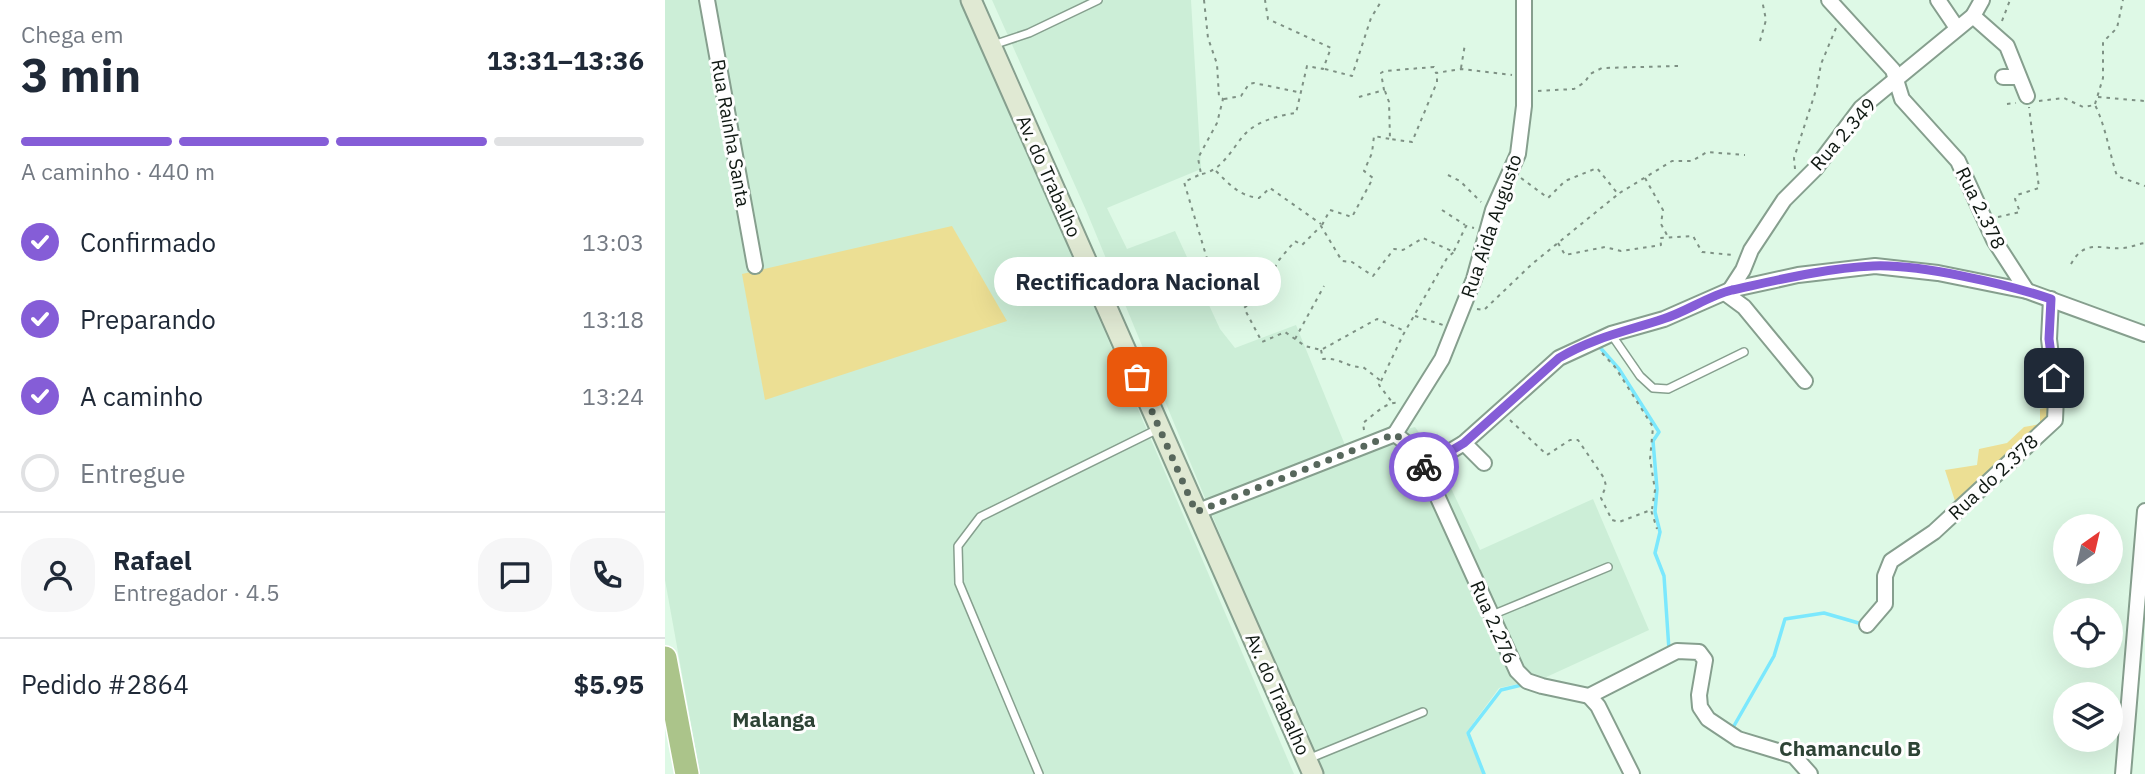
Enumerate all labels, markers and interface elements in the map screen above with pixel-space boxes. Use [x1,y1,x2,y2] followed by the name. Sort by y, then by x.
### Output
[21,19,123,49] text: Chega em
[487,43,644,77] text: 13:31–13:36
[21,45,141,105] text: 3 min
[706,57,756,209] street label: Rua Rainha Santa
[1805,93,1881,175] street label: Rua 2.349
[1011,111,1087,241] street label: Av. do Trabalho
[1455,151,1527,301] street label: Rua Aida Augusto
[21,156,215,186] text: A caminho · 440 m
[1951,163,2011,253] street label: Rua 2.378
[21,223,59,261] icon: check
[80,225,216,259] text: Confirmado
[582,227,644,257] text: 13:03
[993,258,1281,307] callout: Rectificadora Nacional
[1015,266,1260,296] text: Rectificadora Nacional
[21,300,59,338] icon: check
[80,302,216,336] text: Preparando
[582,304,644,334] text: 13:18
[1107,347,1167,407] pin
[2024,348,2084,408] pin
[1118,358,1156,396] icon: bag
[2035,359,2073,397] icon: home
[21,377,59,415] icon: check
[80,379,203,413] text: A caminho
[582,381,644,411] text: 13:24
[1943,429,2043,525] street label: Rua do 2.378
[1389,432,1459,502] courier
[1405,448,1443,486] icon: bike
[80,456,185,490] text: Entregue
[2053,514,2123,584] north arrow
[2053,514,2123,752] map controls
[21,538,95,612] button: person
[478,538,552,612] button: chat
[570,538,644,612] button: phone
[113,543,192,577] text: Rafael
[113,577,280,607] text: Entregador · 4.5
[1465,577,1523,667] street label: Rua 2.276
[2053,598,2123,668] button: locate
[1240,629,1316,759] street label: Av. do Trabalho
[21,667,189,701] text: Pedido #2864
[574,667,644,701] text: $5.95
[2053,682,2123,752] button: layers
[732,705,816,733] district label: Malanga
[1779,734,1921,762] district label: Chamanculo B

